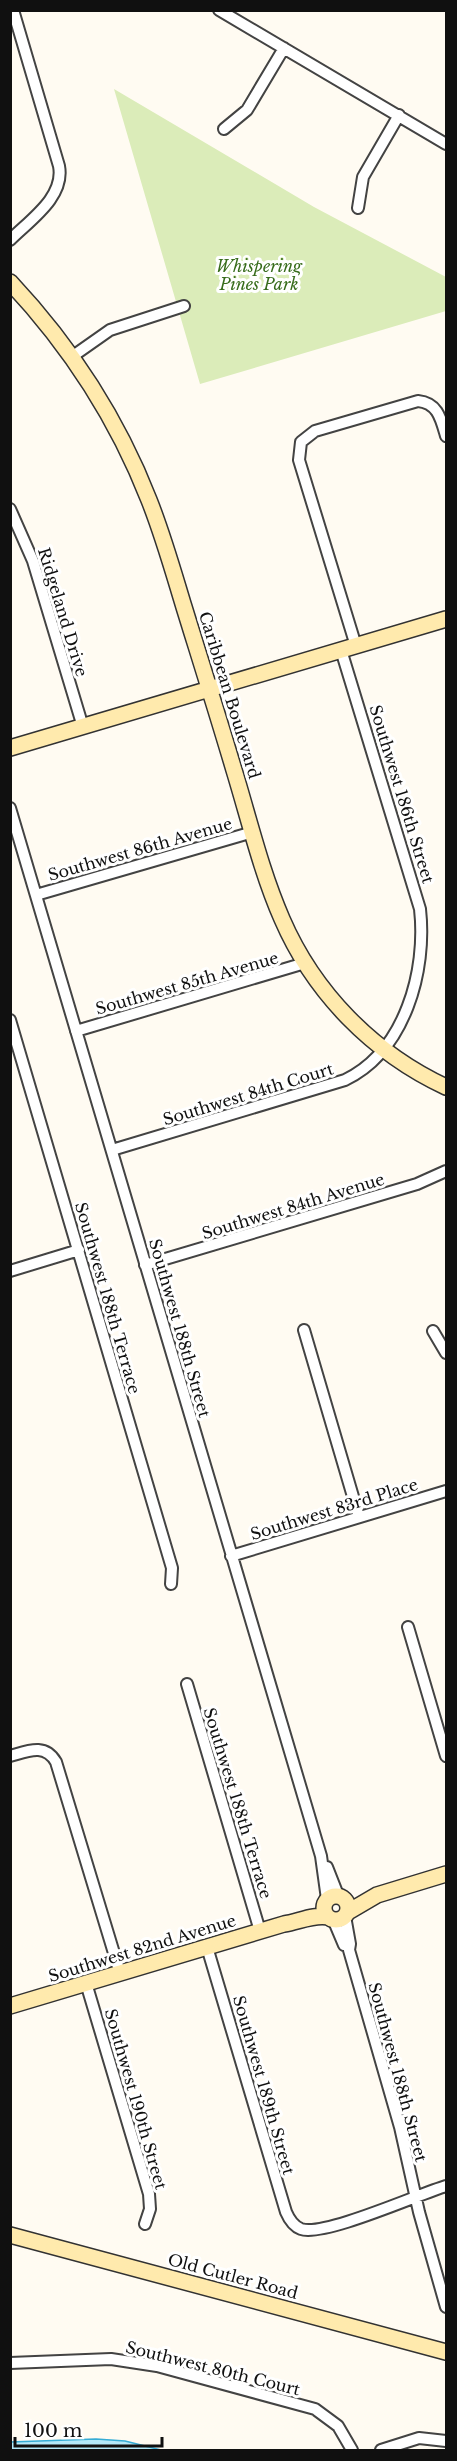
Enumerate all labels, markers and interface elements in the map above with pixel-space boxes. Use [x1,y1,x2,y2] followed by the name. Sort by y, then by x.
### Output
[216,256,303,294] park label: Whispering Pines Park
[34,545,92,679] street label: Ridgeland Drive
[195,609,265,781] street label: Caribbean Boulevard
[365,702,439,886] street label: Southwest 186th Street
[46,813,234,885] street label: Southwest 86th Avenue
[93,947,281,1019] street label: Southwest 85th Avenue
[160,1059,336,1129] street label: Southwest 84th Court
[199,1169,387,1243] street label: Southwest 84th Avenue
[71,1200,145,1396] street label: Southwest 188th Terrace
[145,1236,215,1420] street label: Southwest 188th Street
[248,1474,420,1544] street label: Southwest 83rd Place
[199,1705,277,1901] street label: Southwest 188th Terrace
[46,1910,238,1986] street label: Southwest 82nd Avenue
[364,1980,432,2164] street label: Southwest 188th Street
[229,1993,299,2177] street label: Southwest 189th Street
[101,2006,171,2192] street label: Southwest 190th Street
[166,2249,300,2303] street label: Old Cutler Road
[124,2337,302,2399] street label: Southwest 80th Court
[15,2410,162,2448] scale bar
[24,2420,82,2442] text: 100 m

